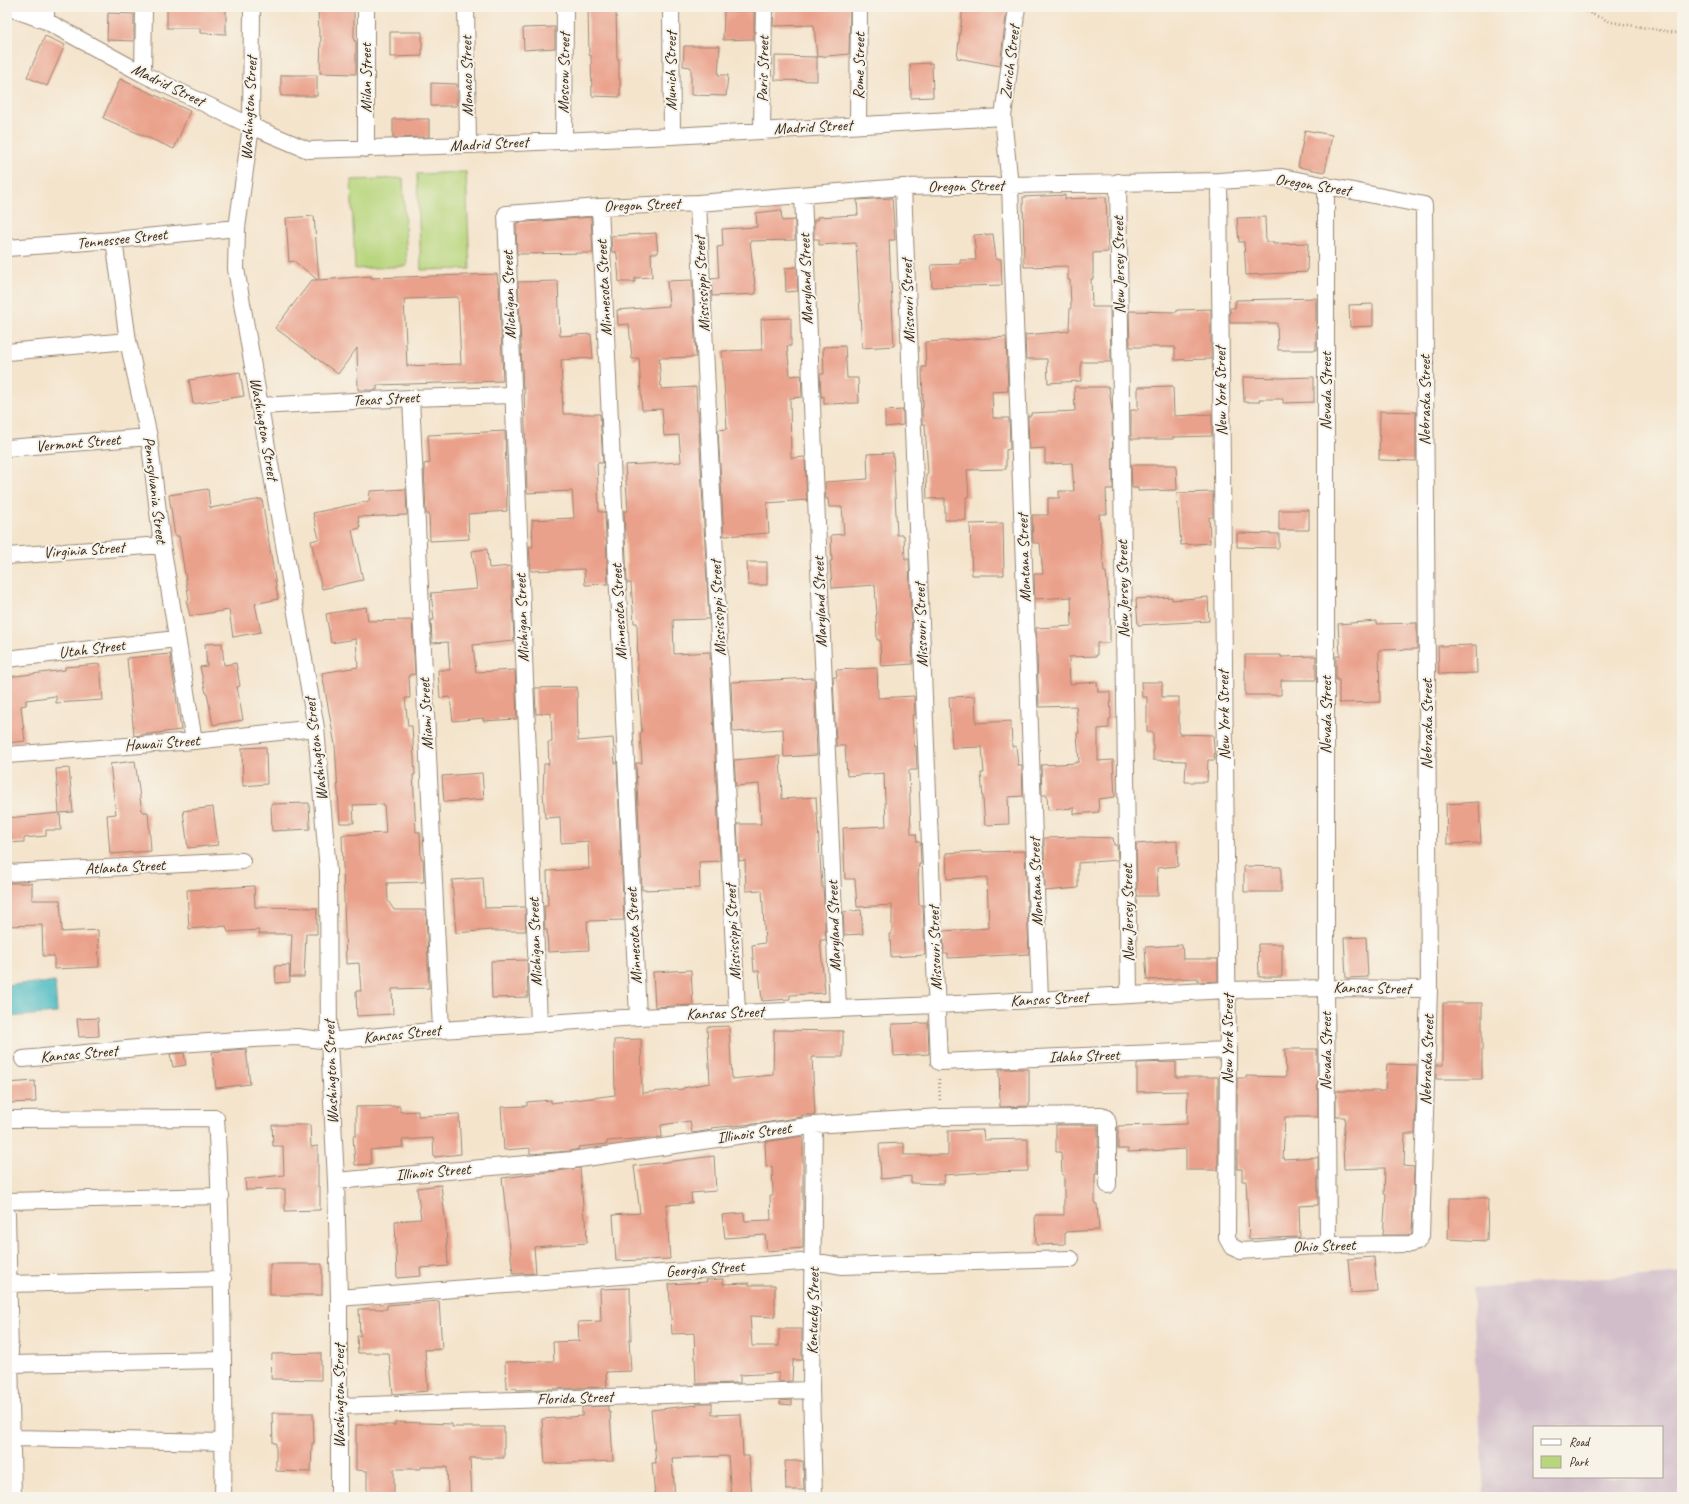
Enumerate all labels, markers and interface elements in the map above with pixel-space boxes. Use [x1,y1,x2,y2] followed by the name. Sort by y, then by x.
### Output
[996,21,1025,100] street label: Zurich Street
[661,29,681,111] street label: Munich Street
[553,30,575,114] street label: Moscow Street
[848,31,870,99] street label: Rome Street
[456,34,478,116] street label: Monaco Street
[752,34,774,102] street label: Paris Street
[356,42,376,113] street label: Milan Street
[236,53,262,160] street label: Washington Street
[128,59,210,112] street label: Madrid Street
[773,115,855,139] street label: Madrid Street
[449,132,531,156] street label: Madrid Street
[1274,169,1355,201] street label: Oregon Street
[928,175,1007,197] street label: Oregon Street
[604,194,683,216] street label: Oregon Street
[1108,214,1130,314] street label: New Jersey Street
[76,224,170,254] street label: Tennessee Street
[794,232,818,325] street label: Maryland Street
[689,233,715,333] street label: Mississippi Street
[591,238,617,336] street label: Minnesota Street
[497,249,521,340] street label: Michigan Street
[896,256,919,344] street label: Missouri Street
[1210,343,1232,436] street label: New York Street
[1316,350,1336,430] street label: Nevada Street
[1415,353,1435,445] street label: Nebraska Street
[245,376,283,485] street label: Washington Street
[352,387,422,411] street label: Texas Street
[35,429,123,457] street label: Vermont Street
[139,435,172,546] street label: Pennsylvania Street
[1012,511,1036,603] street label: Montana Street
[43,537,128,563] street label: Virginia Street
[1112,538,1134,638] street label: New Jersey Street
[808,555,832,648] street label: Maryland Street
[705,557,731,657] street label: Mississippi Street
[606,562,632,660] street label: Minnesota Street
[510,572,534,663] street label: Michigan Street
[909,580,932,668] street label: Missouri Street
[58,635,128,663] street label: Utah Street
[1213,667,1235,760] street label: New York Street
[1316,674,1336,754] street label: Nevada Street
[414,676,438,750] street label: Miami Street
[1417,677,1437,769] street label: Nebraska Street
[299,694,332,802] street label: Washington Street
[124,730,202,756] street label: Hawaii Street
[1024,835,1048,927] street label: Montana Street
[84,855,167,879] street label: Atlanta Street
[1117,862,1139,962] street label: New Jersey Street
[822,879,846,972] street label: Maryland Street
[720,881,746,981] street label: Mississippi Street
[621,886,647,984] street label: Minnesota Street
[523,896,547,987] street label: Michigan Street
[923,903,946,991] street label: Missouri Street
[1333,977,1414,999] street label: Kansas Street
[1010,987,1091,1011] street label: Kansas Street
[1218,992,1238,1084] street label: New York Street
[686,1002,767,1024] street label: Kansas Street
[1316,1010,1336,1090] street label: Nevada Street
[1415,1013,1439,1105] street label: Nebraska Street
[319,1017,343,1124] street label: Washington Street
[362,1020,444,1048] street label: Kansas Street
[39,1040,121,1067] street label: Kansas Street
[1048,1045,1121,1067] street label: Idaho Street
[716,1118,794,1148] street label: Illinois Street
[395,1159,473,1185] street label: Illinois Street
[1292,1235,1357,1257] street label: Ohio Street
[665,1256,747,1282] street label: Georgia Street
[802,1266,824,1354] street label: Kentucky Street
[329,1341,349,1448] street label: Washington Street
[537,1387,616,1409] street label: Florida Street
[1533,1426,1663,1478] legend
[1569,1434,1591,1450] text: Road
[1569,1454,1590,1470] text: Park

